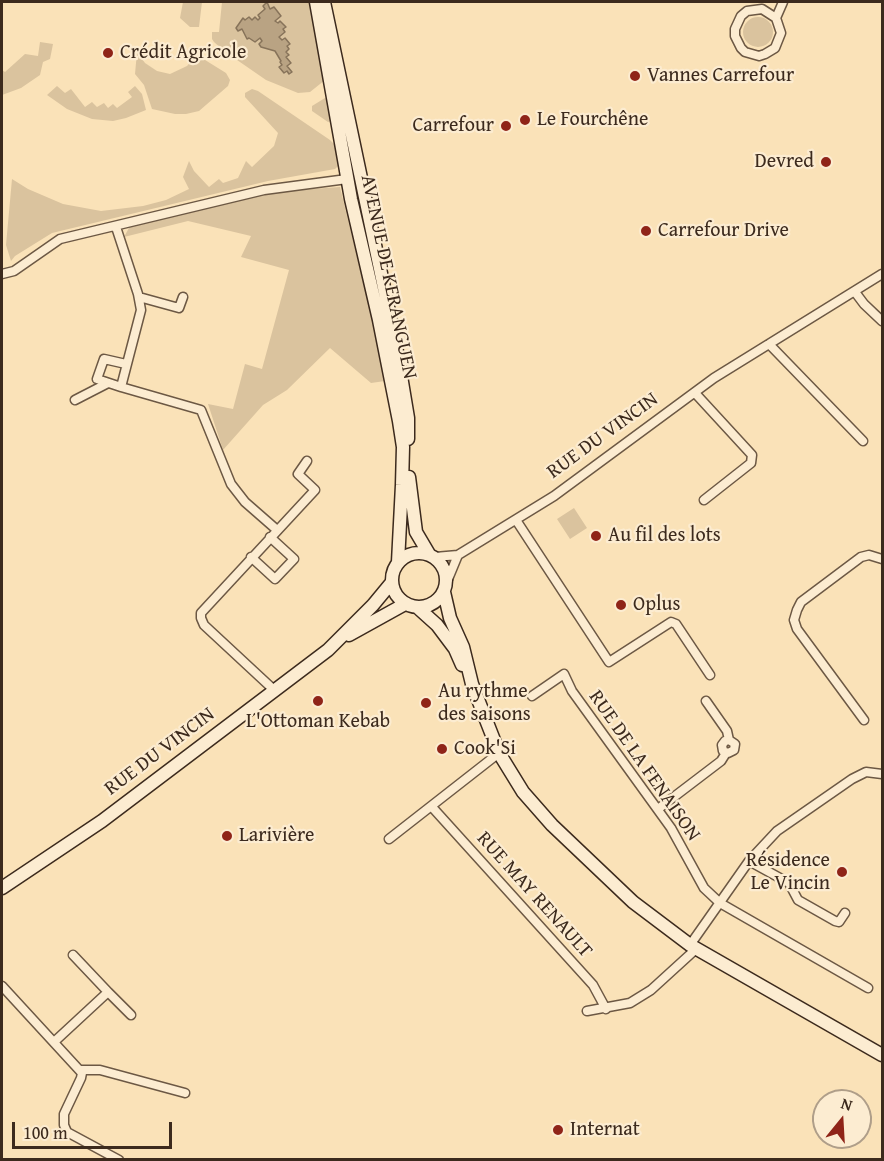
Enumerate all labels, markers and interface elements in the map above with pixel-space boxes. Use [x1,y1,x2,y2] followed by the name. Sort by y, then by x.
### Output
[120,41,246,65] place label: Crédit Agricole
[101,46,115,60] marker: Crédit Agricole
[647,64,794,88] place label: Vannes Carrefour
[628,69,642,83] marker: Vannes Carrefour
[537,108,648,132] place label: Le Fourchêne
[518,113,532,127] marker: Le Fourchêne
[412,114,494,138] place label: Carrefour
[499,119,513,133] marker: Carrefour
[755,150,814,174] place label: Devred
[819,155,833,169] marker: Devred
[355,173,421,381] street label: AVENUE DE KERANGUEN
[658,219,789,243] place label: Carrefour Drive
[639,224,653,238] marker: Carrefour Drive
[543,388,663,484] street label: RUE DU VINCIN
[608,524,721,548] place label: Au fil des lots
[589,529,603,543] marker: Au fil des lots
[633,593,680,617] place label: Oplus
[614,598,628,612] marker: Oplus
[438,680,531,727] place label: Au rythme des saisons
[583,686,705,846] street label: RUE DE LA FENAISON
[311,694,325,708] marker: L'Ottoman Kebab
[419,696,433,710] marker: Au rythme des saisons
[100,703,220,801] street label: RUE DU VINCIN
[246,710,390,734] place label: L'Ottoman Kebab
[454,737,516,761] place label: Cook'Si
[435,742,449,756] marker: Cook'Si
[239,824,314,848] place label: Larivière
[471,827,597,963] street label: RUE MAY RENAULT
[220,829,234,843] marker: Larivière
[746,849,830,896] place label: Résidence Le Vincin
[835,865,849,879] marker: Résidence Le Vincin
[812,1089,872,1149] north arrow
[838,1091,856,1117] text: N
[15,1110,176,1148] scale bar
[570,1118,640,1142] place label: Internat
[23,1119,68,1146] text: 100 m
[551,1123,565,1137] marker: Internat

